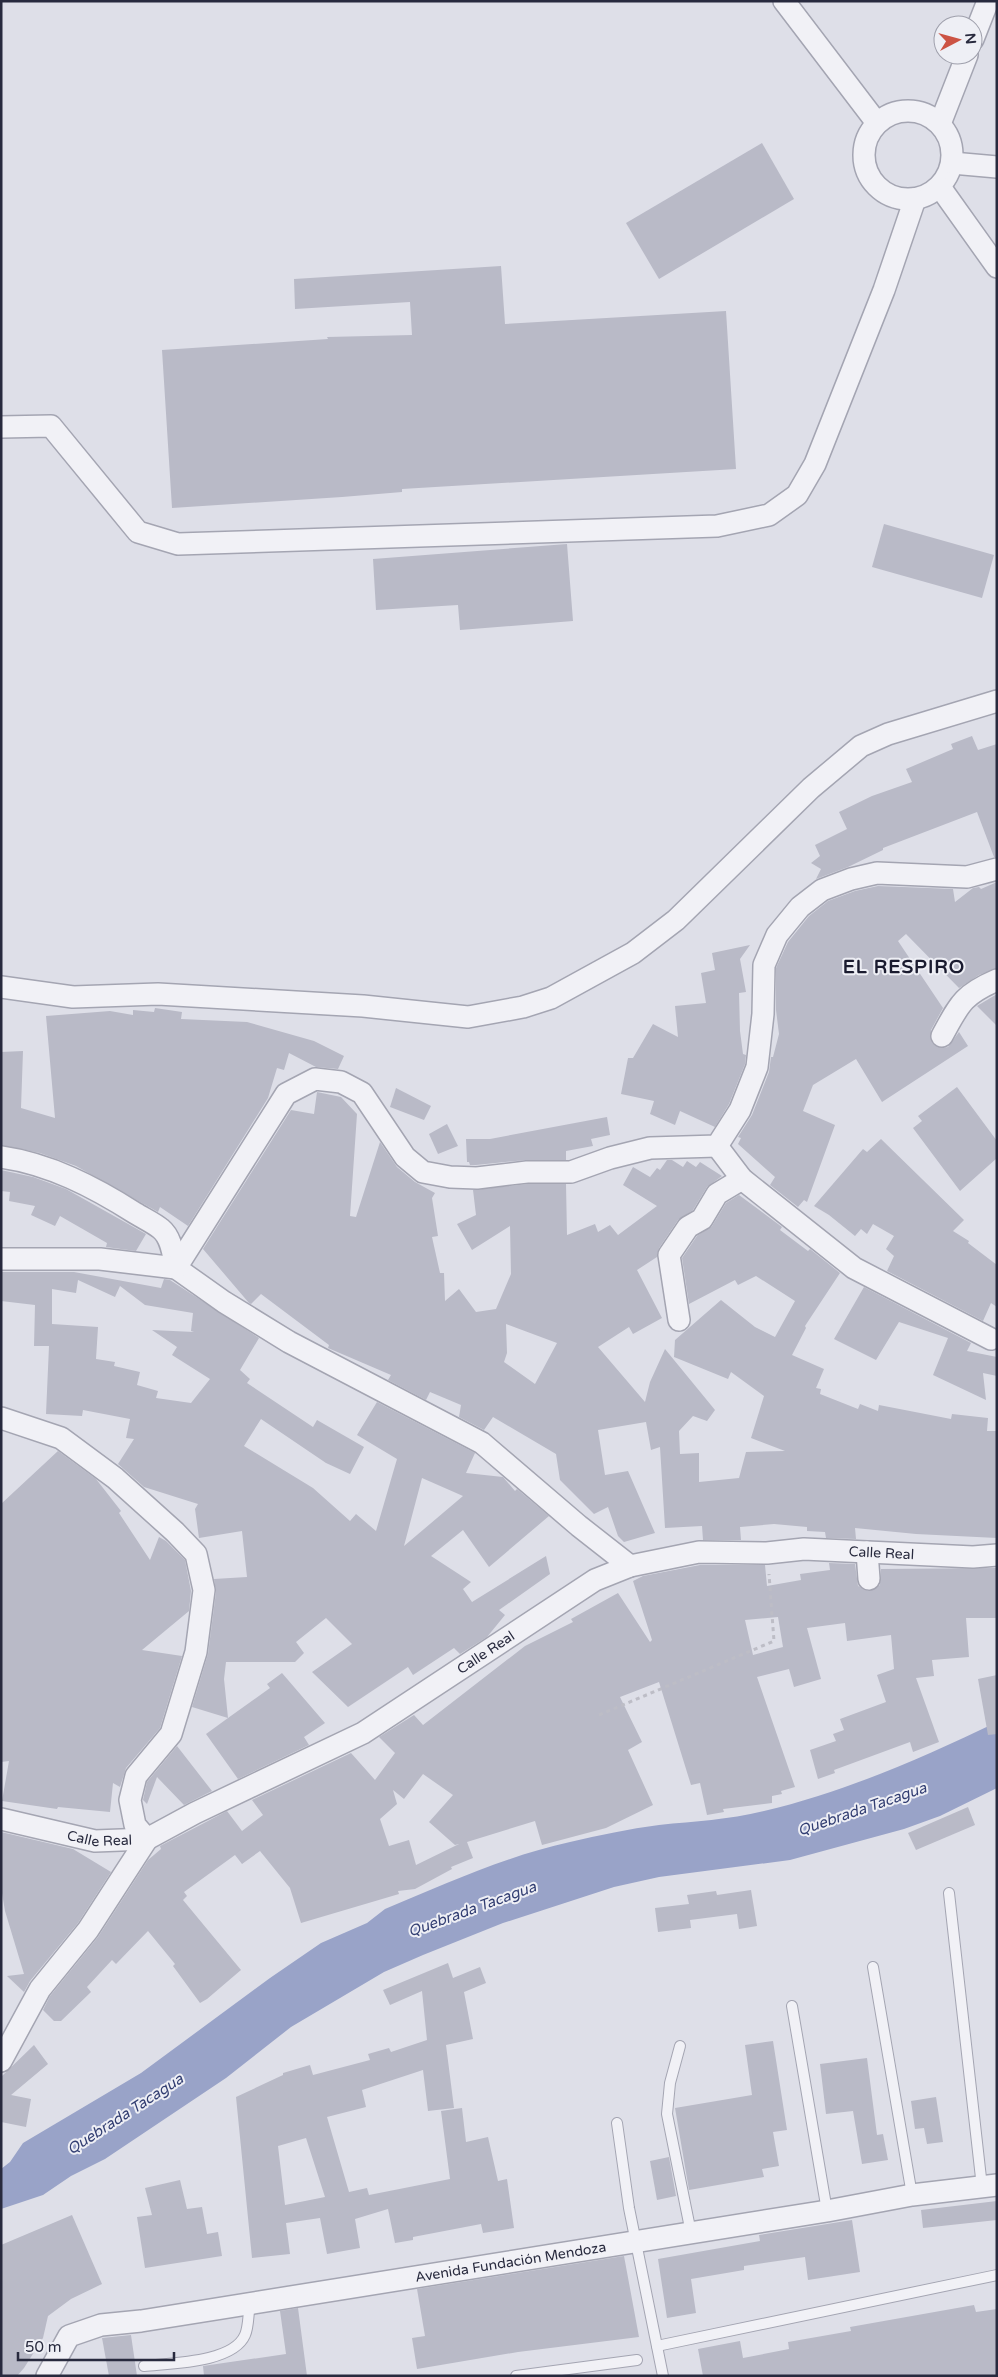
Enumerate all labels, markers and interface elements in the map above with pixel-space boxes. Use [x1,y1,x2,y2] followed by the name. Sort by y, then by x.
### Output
[933,15,983,65] north arrow
[961,32,979,45] text: N
[843,956,965,978] district label: EL RESPIRO
[848,1543,915,1563] street label: Calle Real
[454,1628,518,1678] street label: Calle Real
[795,1778,929,1839] water label: Quebrada Tacagua
[65,1827,133,1850] street label: Calle Real
[406,1877,539,1941] water label: Quebrada Tacagua
[64,2069,187,2158] water label: Quebrada Tacagua
[414,2239,607,2286] street label: Avenida Fundación Mendoza
[18,2330,174,2362] scale bar
[25,2338,62,2356] text: 50 m

